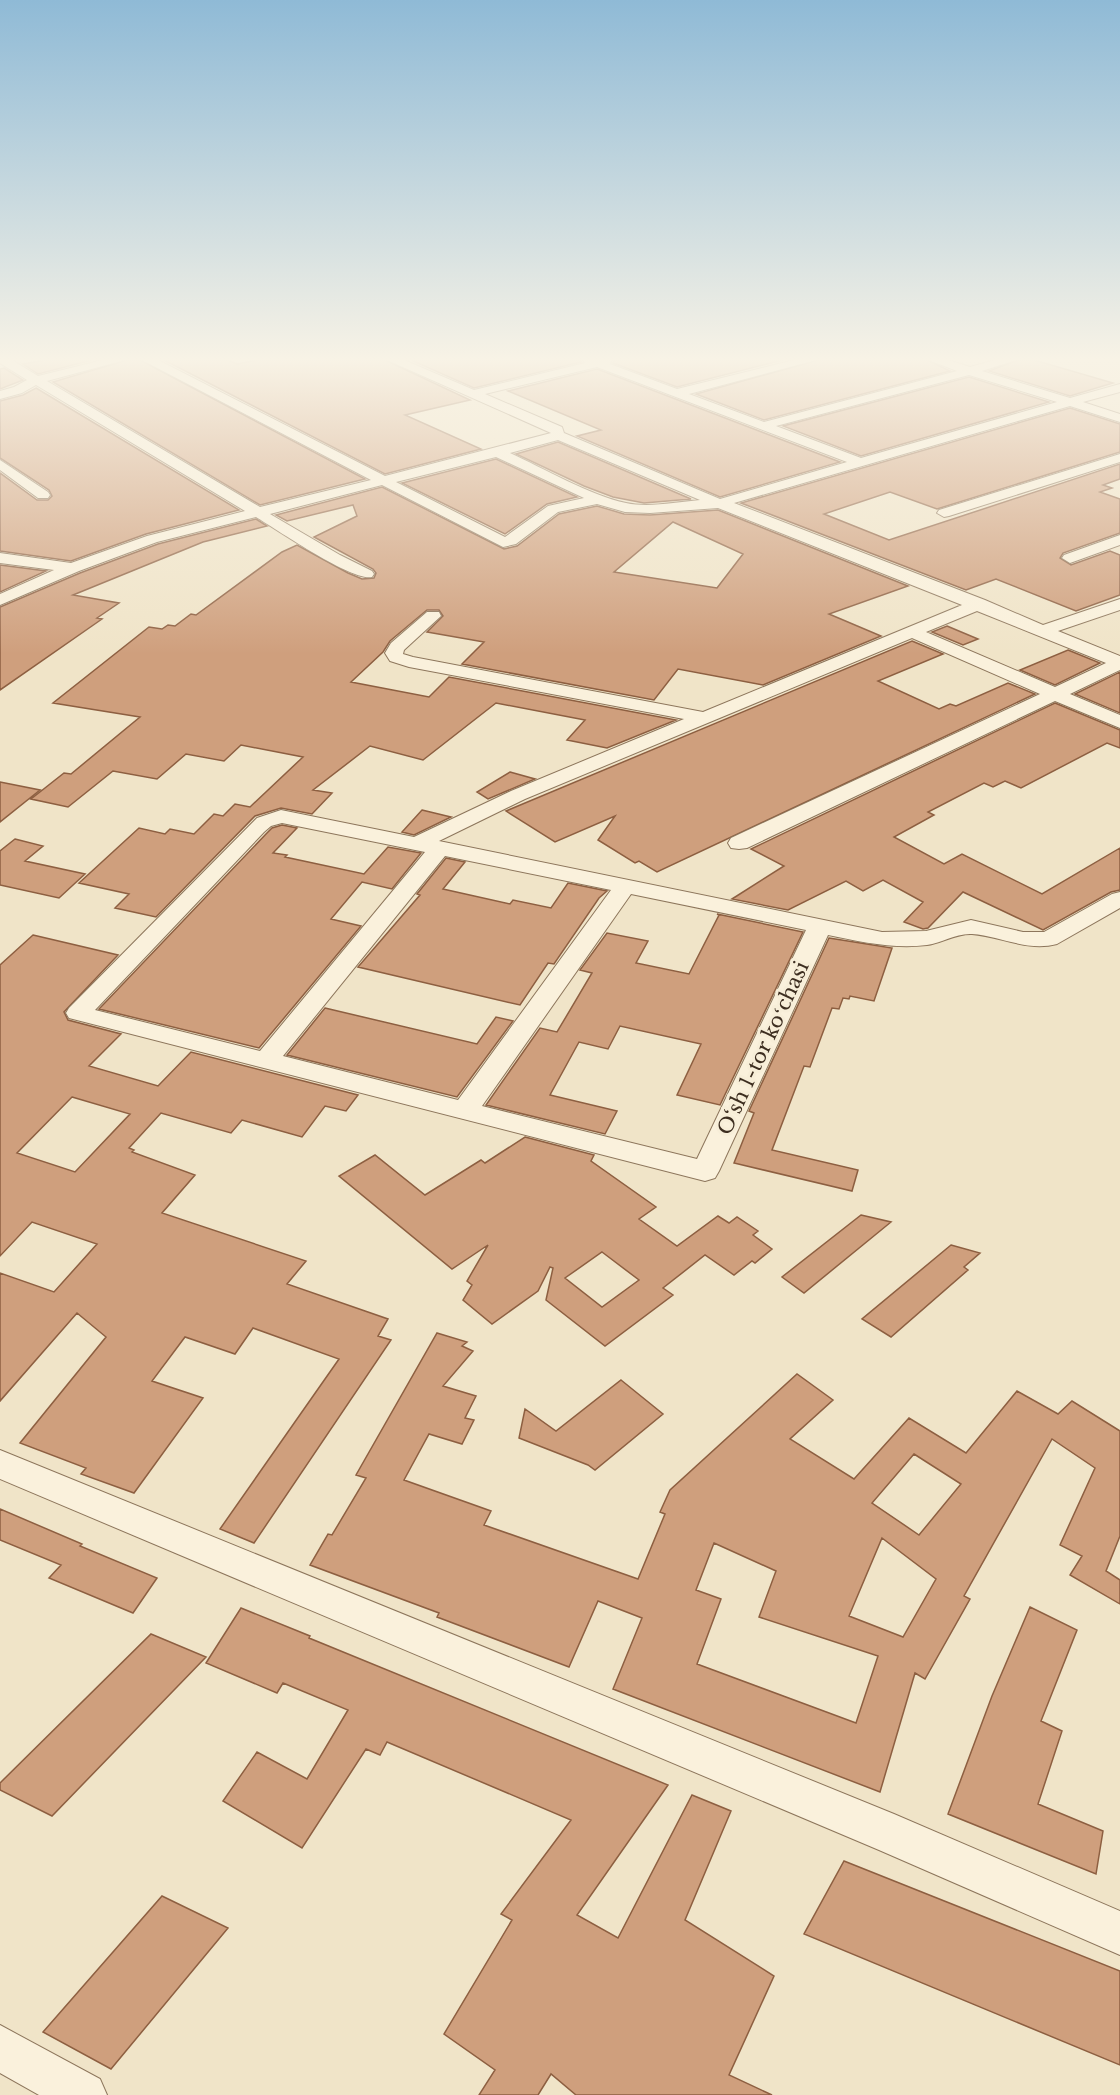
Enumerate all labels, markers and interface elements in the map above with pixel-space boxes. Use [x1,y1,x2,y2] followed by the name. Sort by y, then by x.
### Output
[712,957,814,1139] street label: O‘sh 1-tor koʻchasi

